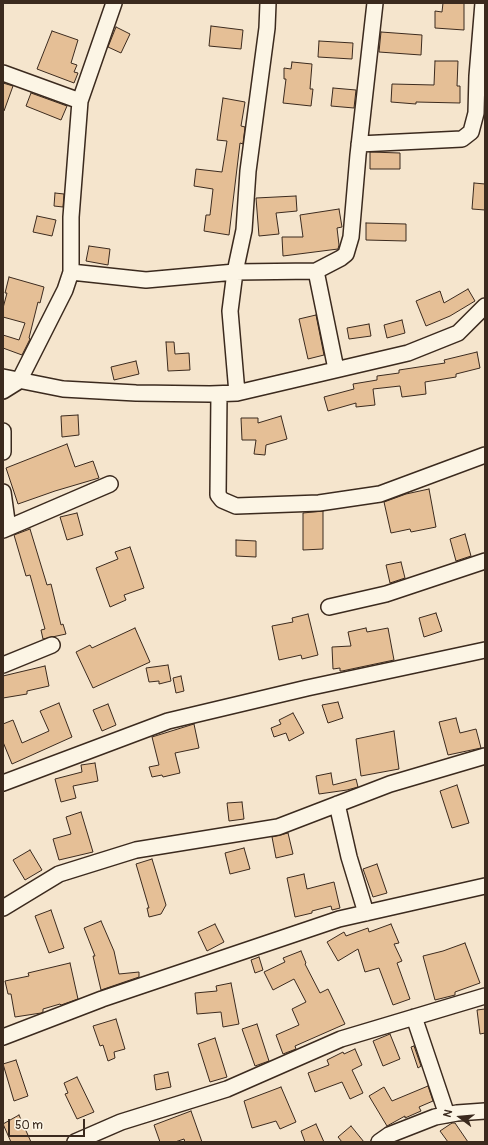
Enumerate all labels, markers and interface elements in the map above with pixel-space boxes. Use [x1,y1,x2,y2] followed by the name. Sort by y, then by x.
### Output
[440,1097,480,1137] north arrow
[441,1108,455,1119] text: N
[10,1111,87,1137] scale bar
[15,1118,43,1133] text: 50 m

